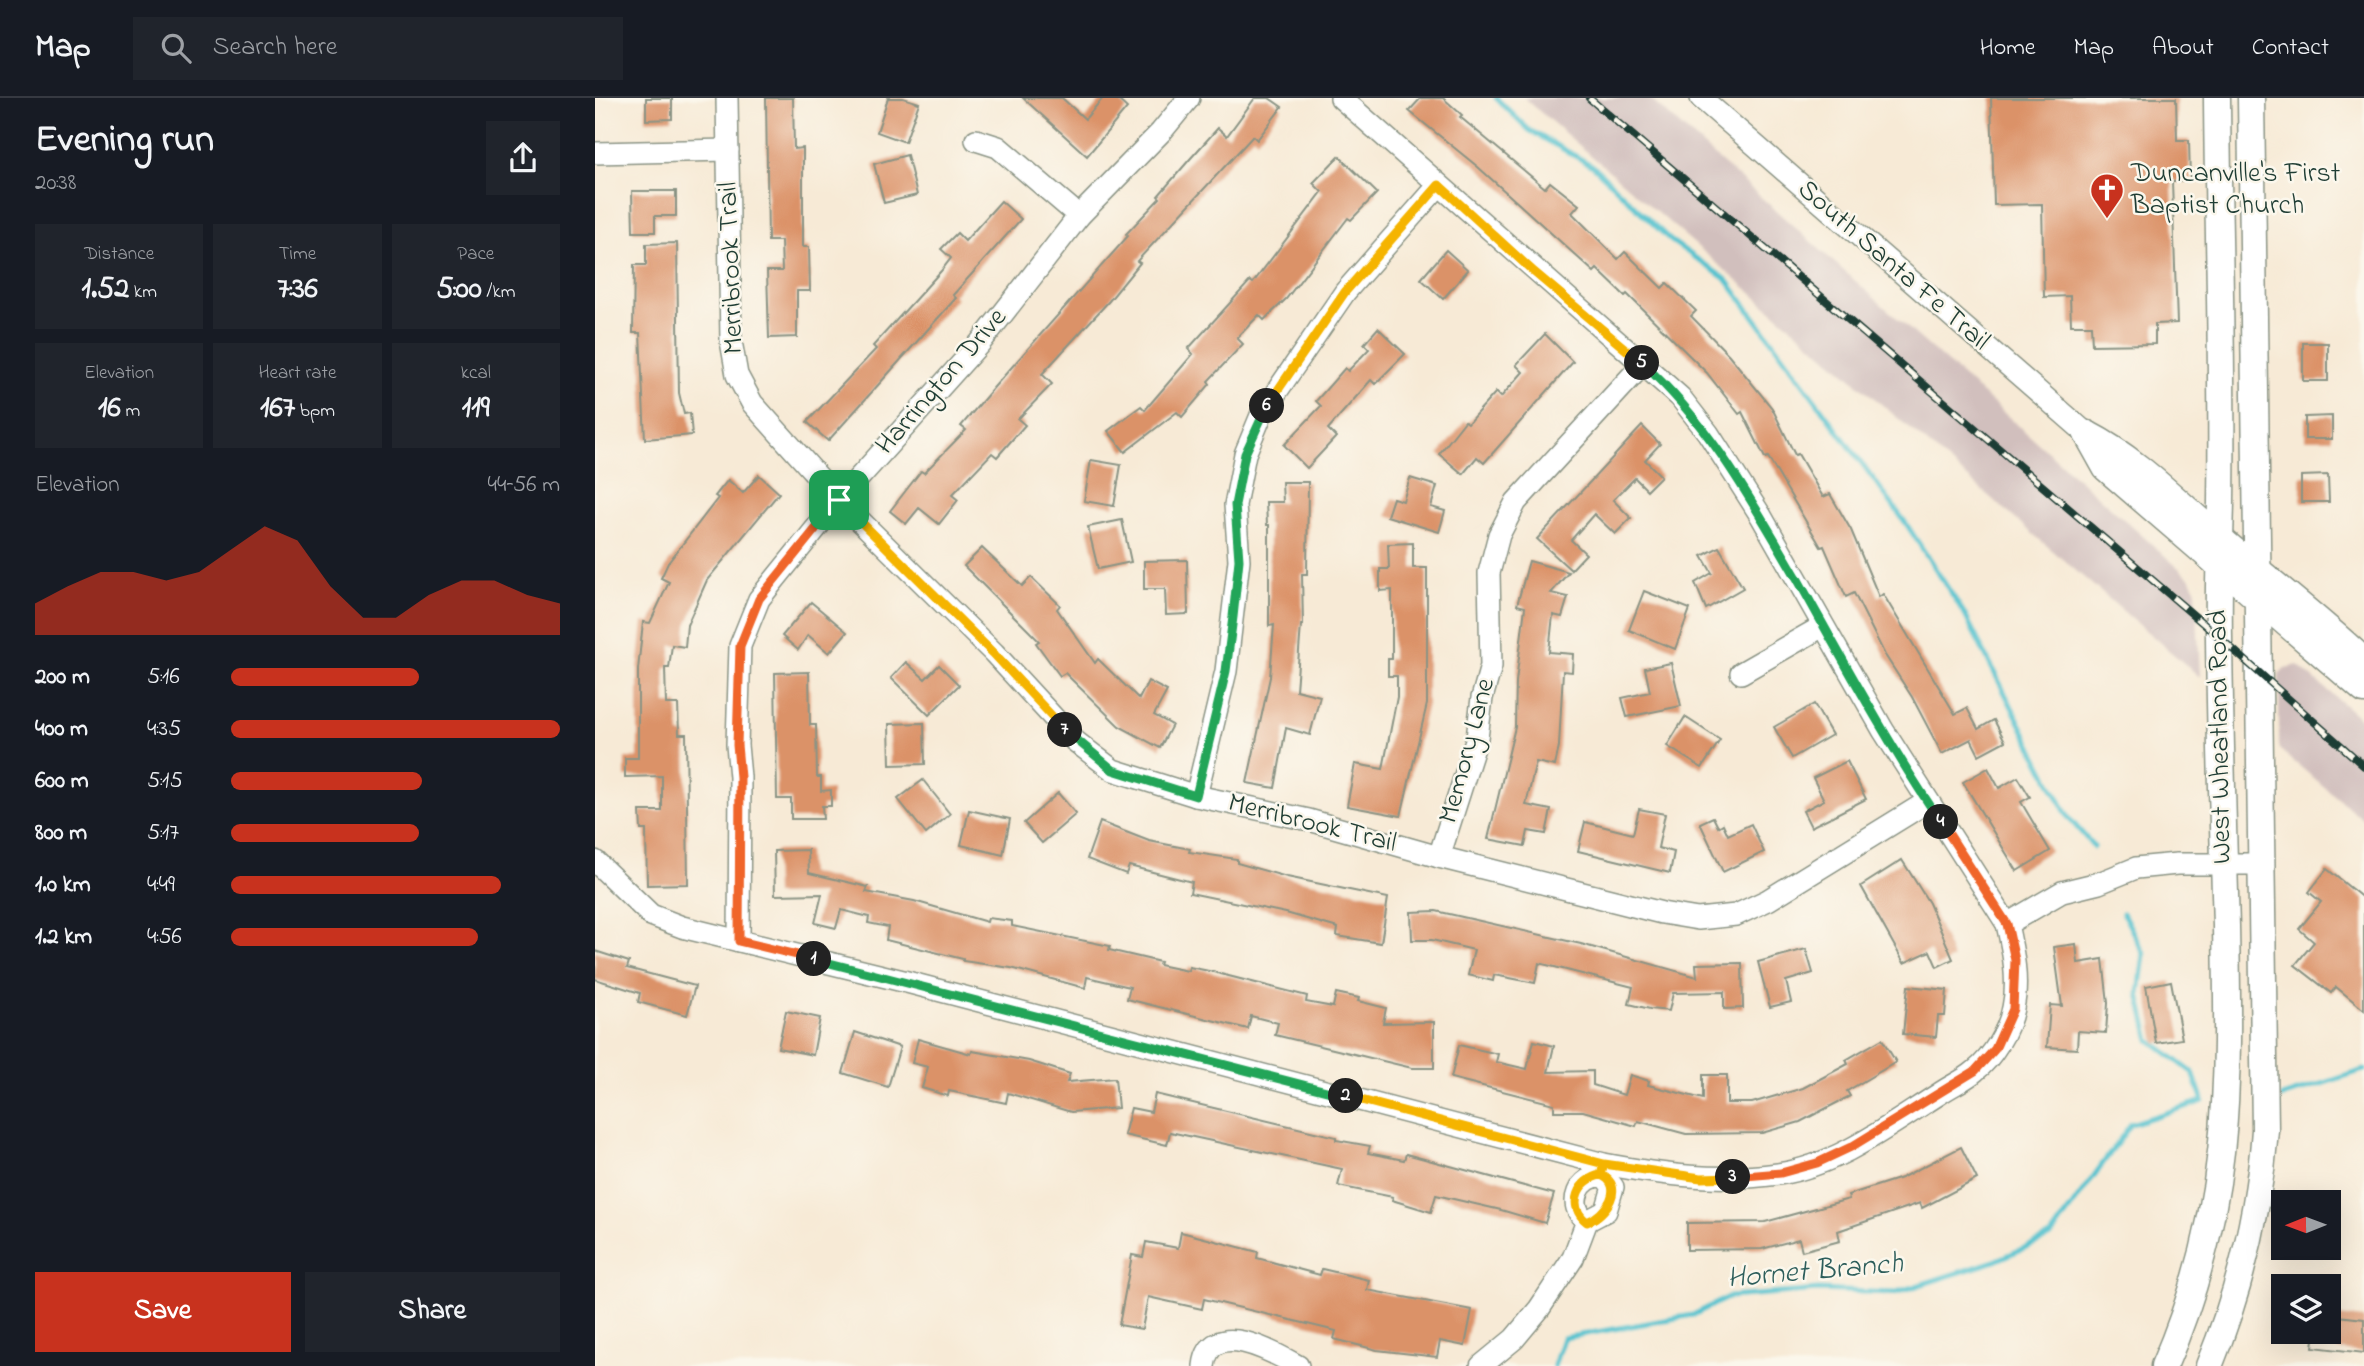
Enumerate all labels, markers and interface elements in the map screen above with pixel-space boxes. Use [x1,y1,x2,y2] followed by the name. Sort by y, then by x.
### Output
[133,17,623,80] search box
[35,24,91,72] text: Map
[157,29,195,67] icon: search
[213,29,337,67] text: Search here
[1980,31,2036,66] text: Home
[2074,31,2114,66] text: Map
[2152,31,2214,66] text: About
[2252,31,2329,66] text: Contact
[35,113,214,169] text: Evening run
[486,121,560,195] button: share
[2130,154,2340,227] place label: Duncanville's First Baptist Church
[35,167,76,200] text: 20:38
[1788,171,1998,361] street label: South Santa Fe Trail
[2088,171,2126,220] church icon: Duncanville's First Baptist Church
[709,181,755,355] street label: Merribrook Trail
[84,241,154,268] text: Distance
[279,241,316,268] text: Time
[457,241,494,268] text: Pace
[81,268,129,312] text: 1.52
[277,268,318,312] text: 7:36
[436,268,482,312] text: 5:00
[129,279,157,306] text: km
[482,279,516,306] text: /km
[866,299,1018,465] street label: Harrington Drive
[1625,345,1659,380] pin: 5
[1636,349,1647,376] text: 5
[84,360,154,387] text: Elevation
[259,360,336,387] text: Heart rate
[461,360,491,387] text: kcal
[98,387,121,431] text: 16
[260,387,295,431] text: 167
[462,387,490,431] text: 119
[1249,388,1285,424] pin: 6
[1262,392,1271,419] text: 6
[121,398,140,425] text: m
[295,398,335,425] text: bpm
[35,469,120,502] text: Elevation
[488,469,560,502] text: 44–56 m
[809,470,869,530] pin
[820,481,858,519] icon: arrive
[2198,609,2244,864] street label: West Wheatland Road
[35,661,90,694] text: 200 m
[147,661,180,694] text: 5:16
[1429,673,1507,828] street label: Memory Lane
[1047,712,1083,748] pin: 7
[35,713,88,746] text: 400 m
[147,713,181,746] text: 4:35
[1061,716,1068,743] text: 7
[35,765,89,798] text: 600 m
[147,765,183,798] text: 5:15
[1223,783,1401,865] street label: Merribrook Trail
[1923,804,1959,840] pin: 4
[1937,808,1944,835] text: 4
[35,817,87,850] text: 800 m
[147,817,179,850] text: 5:17
[35,869,91,902] text: 1.0 km
[147,869,175,902] text: 4:49
[35,921,92,954] text: 1.2 km
[147,921,182,954] text: 4:56
[797,942,831,976] pin: 1
[810,945,817,972] text: 1
[1329,1079,1363,1114] pin: 2
[1341,1082,1350,1109] text: 2
[1715,1160,1751,1194] pin: 3
[1729,1163,1736,1190] text: 3
[2271,1190,2341,1260] north arrow
[2271,1190,2341,1344] map controls
[1725,1242,1905,1302] water label: Hornet Branch
[35,1272,291,1352] button: Save
[305,1272,560,1352] button: Share
[2271,1274,2341,1344] button: layers

